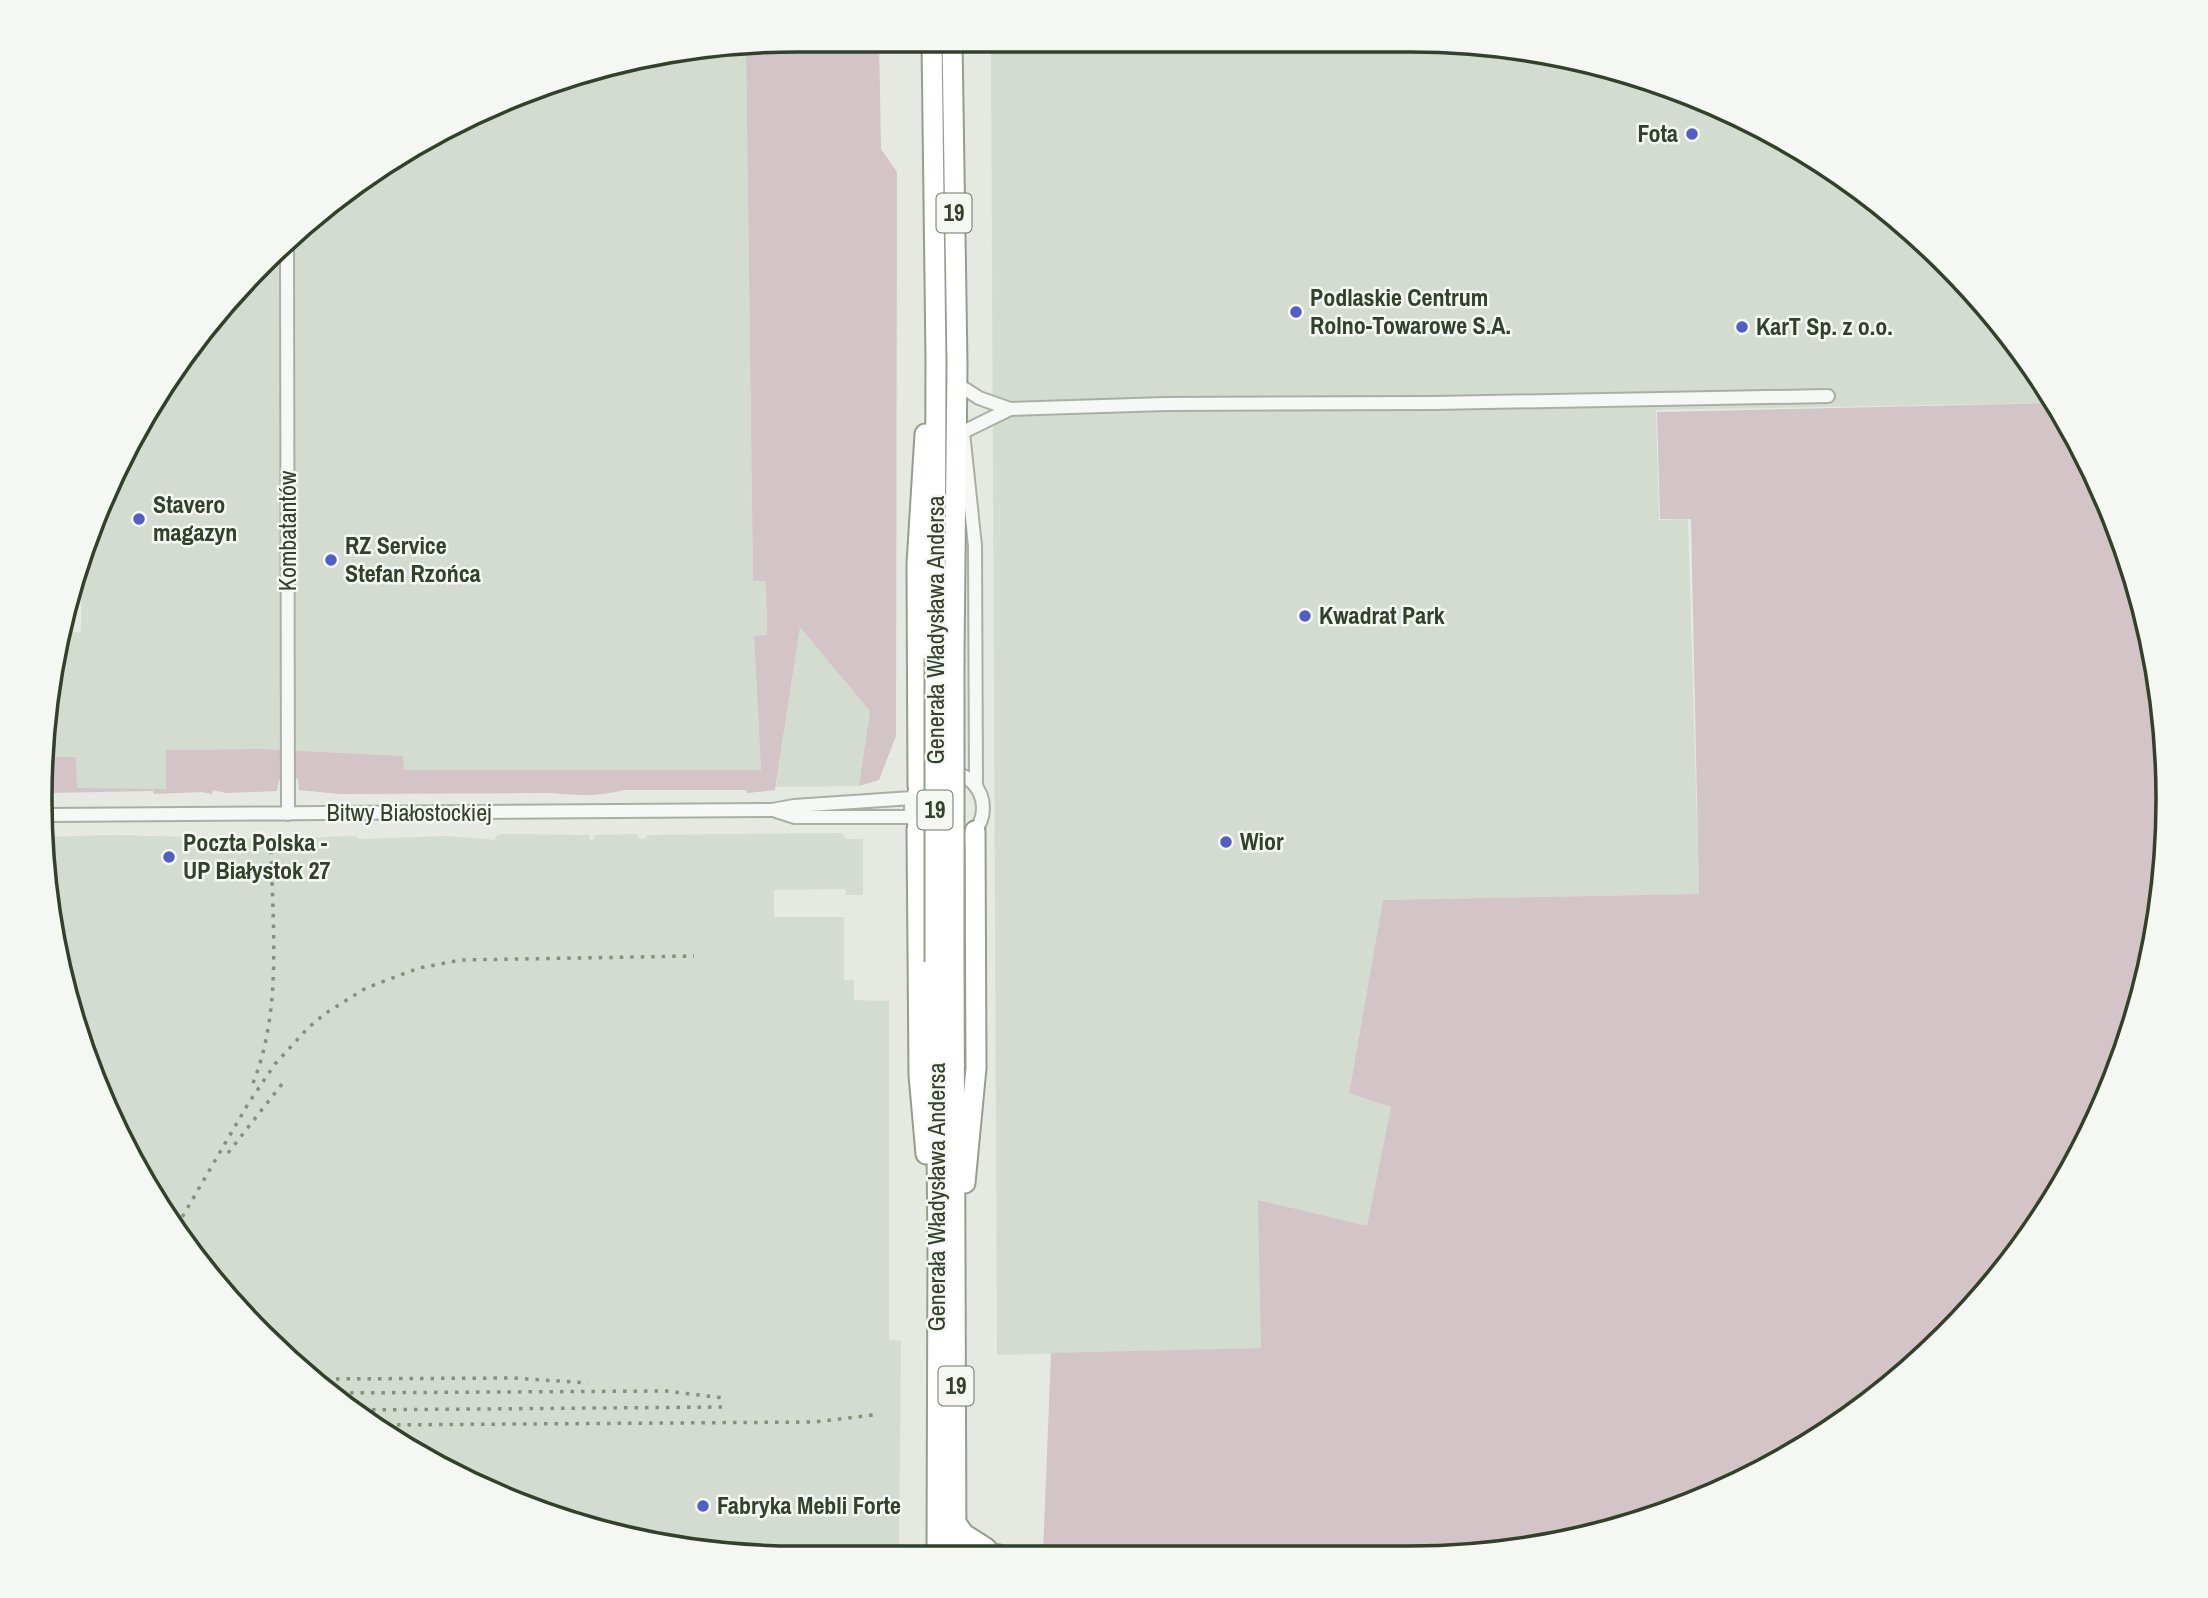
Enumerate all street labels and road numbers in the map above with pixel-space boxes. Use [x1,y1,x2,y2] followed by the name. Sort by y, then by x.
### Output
[936,194,972,232] road number: 19
[271,470,303,591] street label: Kombatantów
[919,495,951,765] street label: Generała Władysława Andersa
[918,790,953,830] road number: 19
[326,796,492,828] street label: Bitwy Białostockiej
[920,1062,952,1332] street label: Generała Władysława Andersa
[939,1366,974,1406] road number: 19

